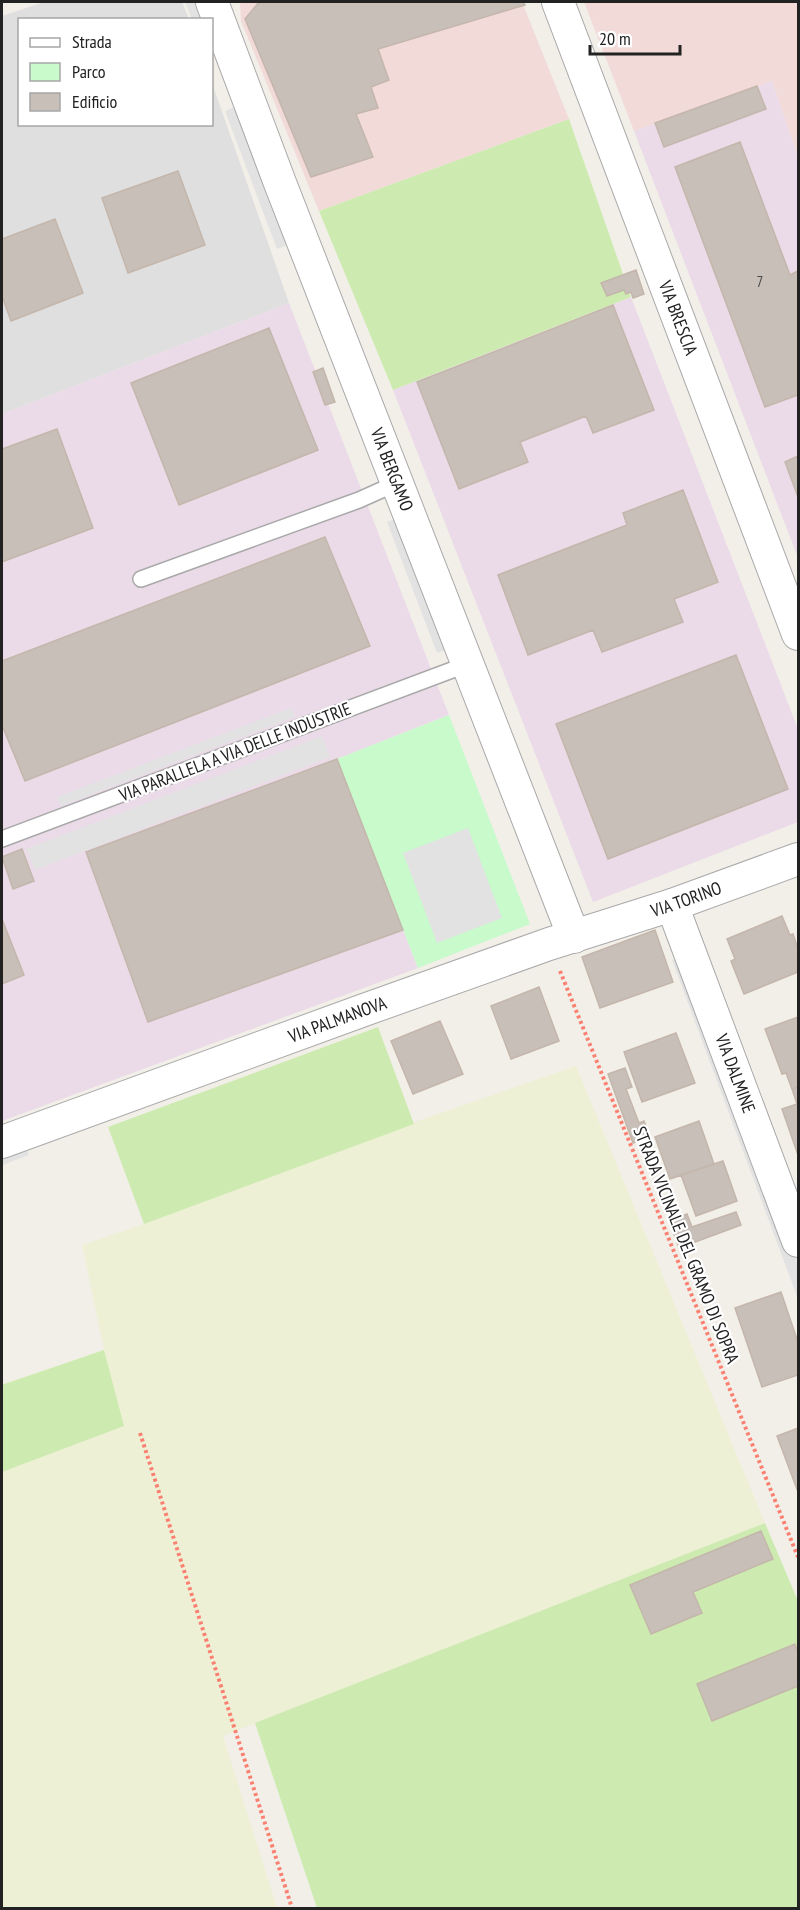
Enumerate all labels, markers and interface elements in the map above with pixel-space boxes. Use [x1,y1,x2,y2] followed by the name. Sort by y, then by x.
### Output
[18,18,213,126] legend
[590,18,680,56] scale bar
[599,27,631,50] text: 20 m
[72,30,112,53] text: Strada
[72,60,106,83] text: Parco
[72,90,118,113] text: Edificio
[757,272,763,291] house number: 7
[654,276,703,359] street label: VIA BRESCIA
[365,424,419,514] street label: VIA BERGAMO
[115,697,354,807] street label: VIA PARALLELA A VIA DELLE INDUSTRIE
[647,876,725,922] street label: VIA TORINO
[284,991,390,1048] street label: VIA PALMANOVA
[710,1030,761,1116] street label: VIA DALMINE
[628,1123,745,1367] street label: STRADA VICINALE DEL GRAMO DI SOPRA

